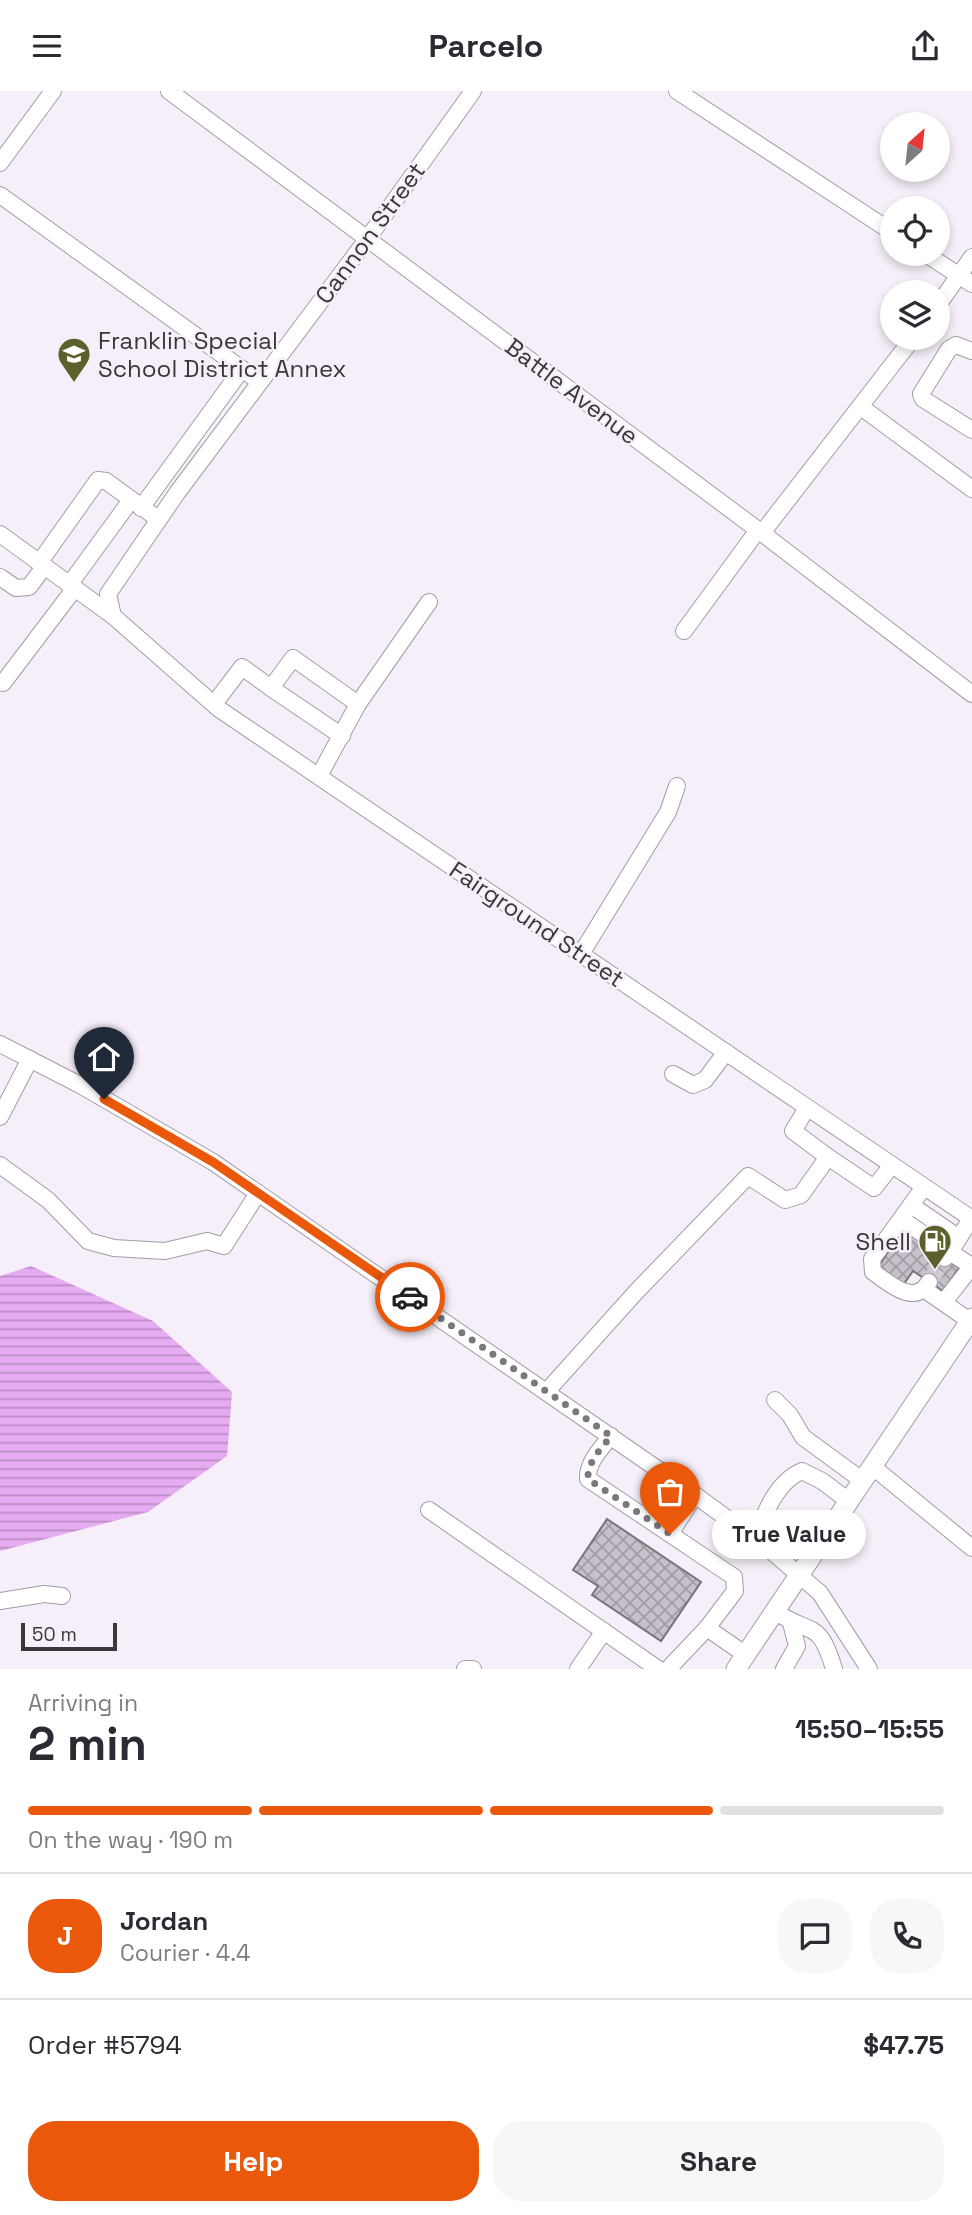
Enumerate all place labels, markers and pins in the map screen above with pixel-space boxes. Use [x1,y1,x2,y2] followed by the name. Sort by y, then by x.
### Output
[98,325,347,384] place label: Franklin Special School District Annex
[55,335,93,384] school or university icon: Franklin Special School District Annex
[74,1027,134,1099] pin
[916,1222,954,1271] fuel station icon: Shell
[856,1226,911,1257] place label: Shell
[640,1462,700,1534] pin
[712,1509,866,1559] callout: True Value

